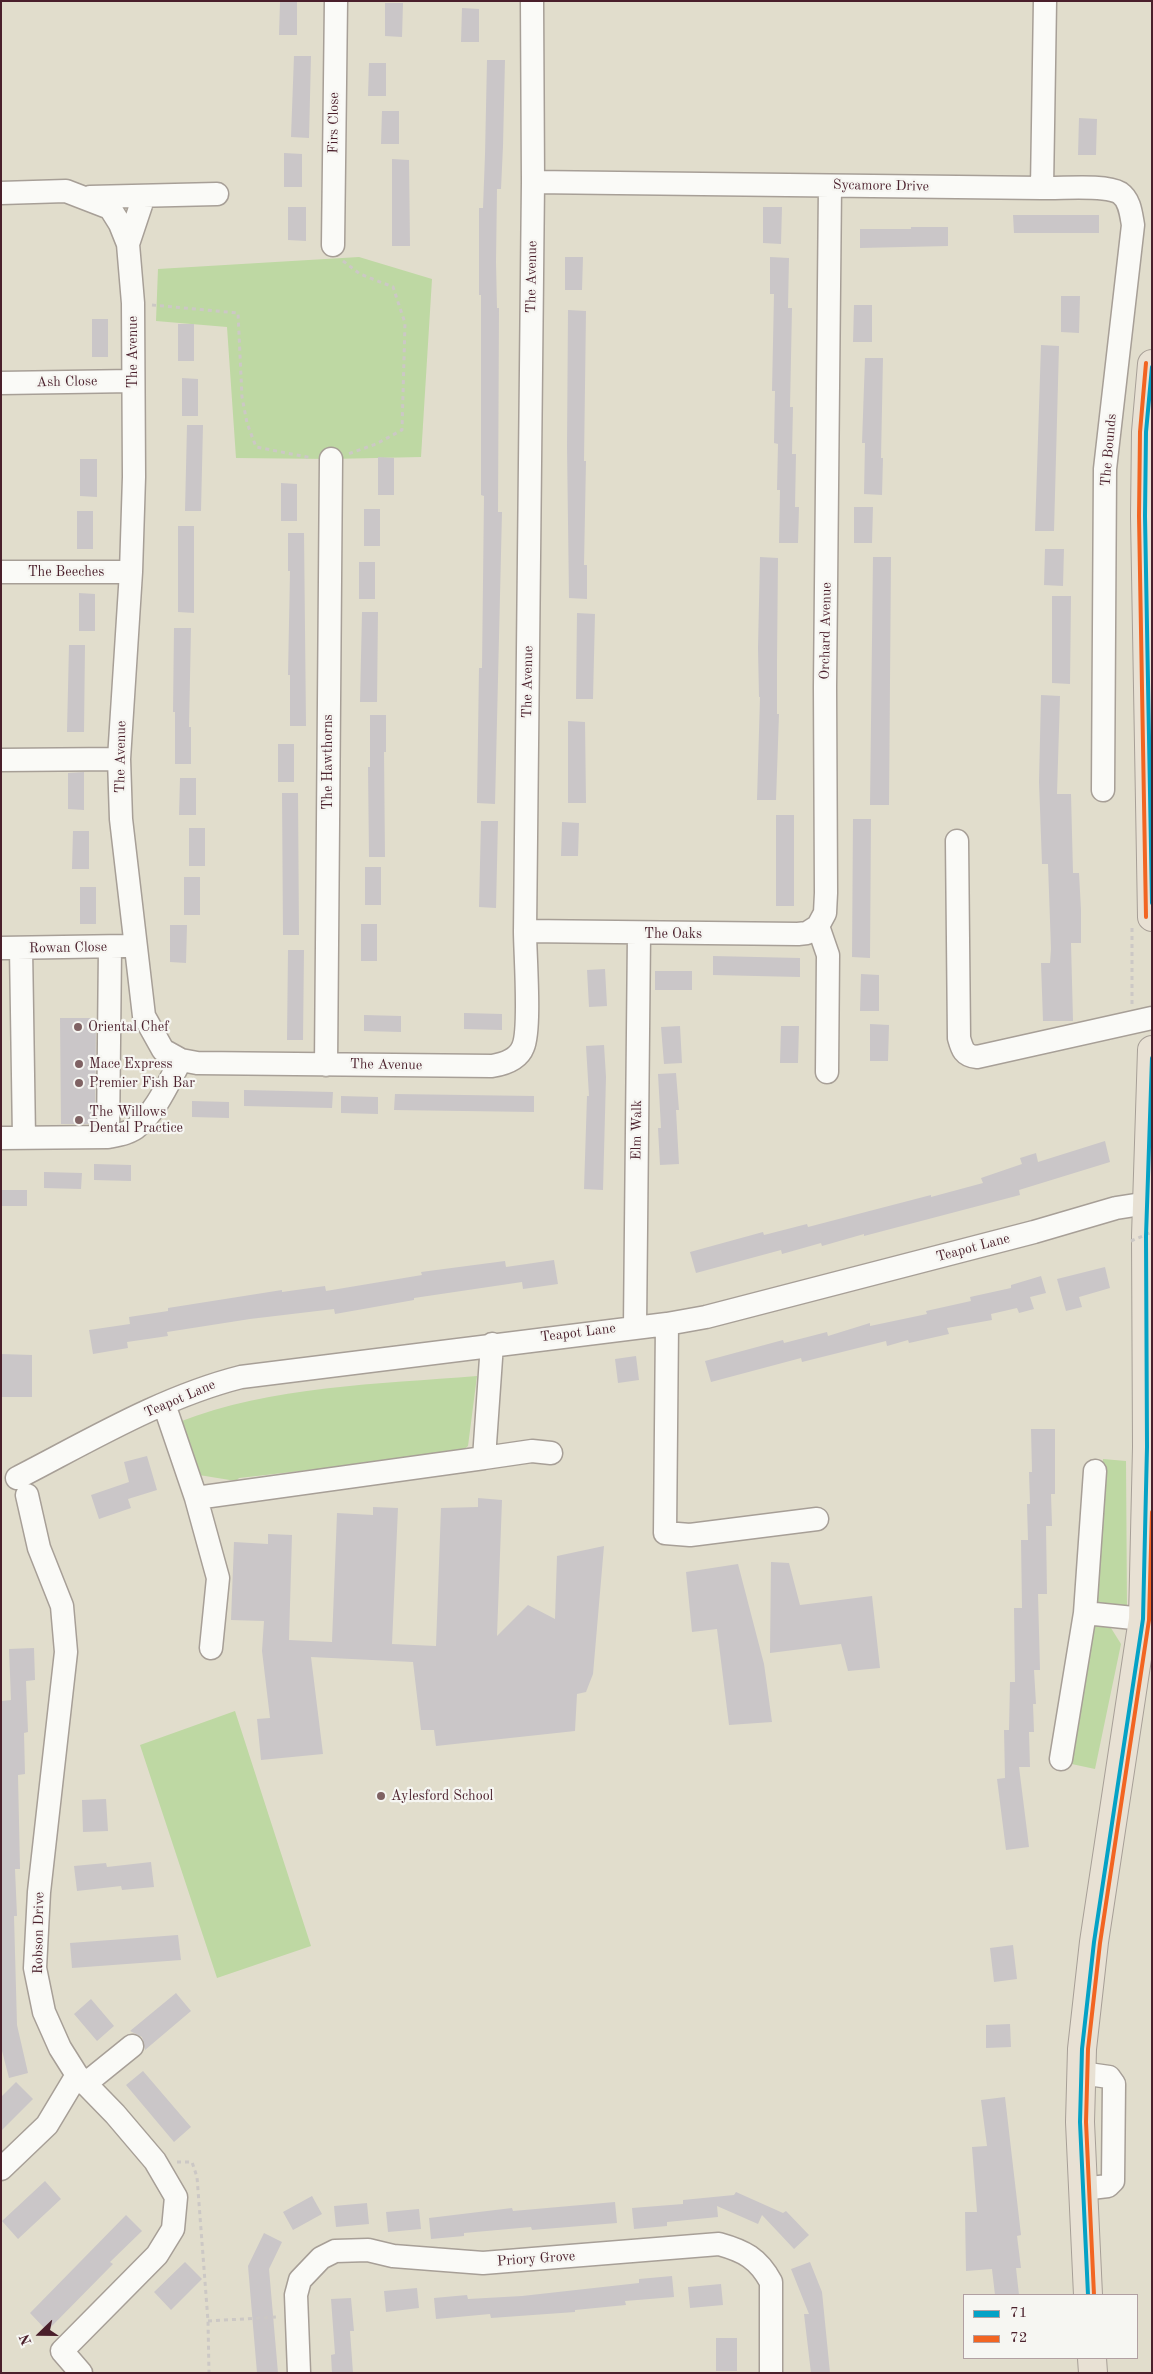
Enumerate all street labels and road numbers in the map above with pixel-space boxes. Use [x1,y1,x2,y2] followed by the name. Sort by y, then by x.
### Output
[325,92,343,154] street label: Firs Close
[833,177,929,195] street label: Sycamore Drive
[523,241,541,313] street label: The Avenue
[125,316,141,388] street label: The Avenue
[36,373,98,391] street label: Ash Close
[1097,413,1121,487] street label: The Bounds
[28,564,104,580] street label: The Beeches
[817,582,835,680] street label: Orchard Avenue
[519,646,537,718] street label: The Avenue
[320,714,336,810] street label: The Hawthorns
[112,721,130,793] street label: The Avenue
[644,926,702,942] street label: The Oaks
[29,939,107,957] street label: Rowan Close
[350,1056,422,1074] street label: The Avenue
[628,1100,646,1160] street label: Elm Walk
[934,1230,1012,1266] street label: Teapot Lane
[539,1320,617,1346] street label: Teapot Lane
[142,1376,218,1422] street label: Teapot Lane
[30,1892,48,1974] street label: Robson Drive
[496,2248,576,2270] street label: Priory Grove

